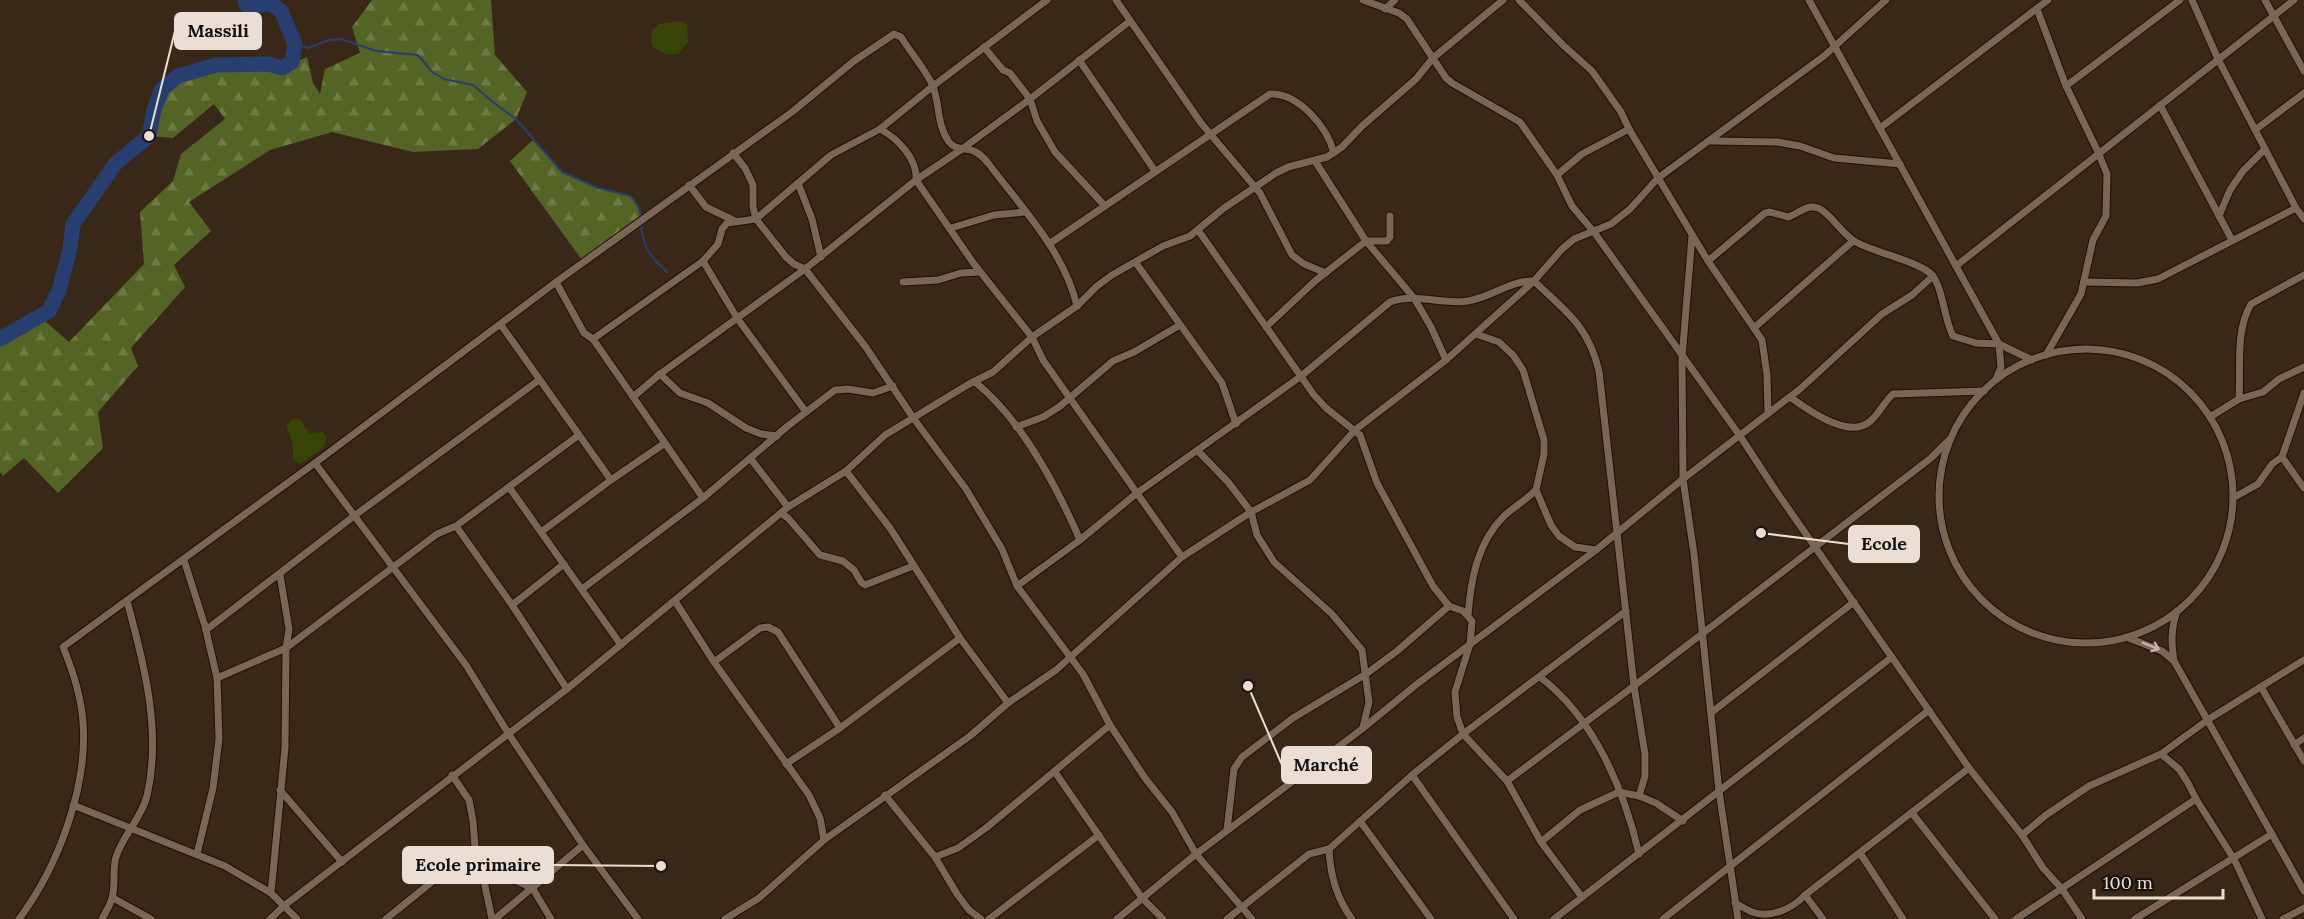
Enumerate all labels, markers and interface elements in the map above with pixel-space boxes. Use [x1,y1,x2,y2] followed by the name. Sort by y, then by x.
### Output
[175,13,261,49] callout: Massili
[187,19,249,42] text: Massili
[1849,526,1919,562] callout: Ecole
[1861,532,1907,555] text: Ecole
[2142,641,2160,652] one-way arrow
[1282,747,1371,783] callout: Marché
[1293,753,1359,776] text: Marché
[403,847,553,883] callout: Ecole primaire
[415,853,541,876] text: Ecole primaire
[2094,862,2223,900] scale bar
[2103,871,2153,894] text: 100 m

